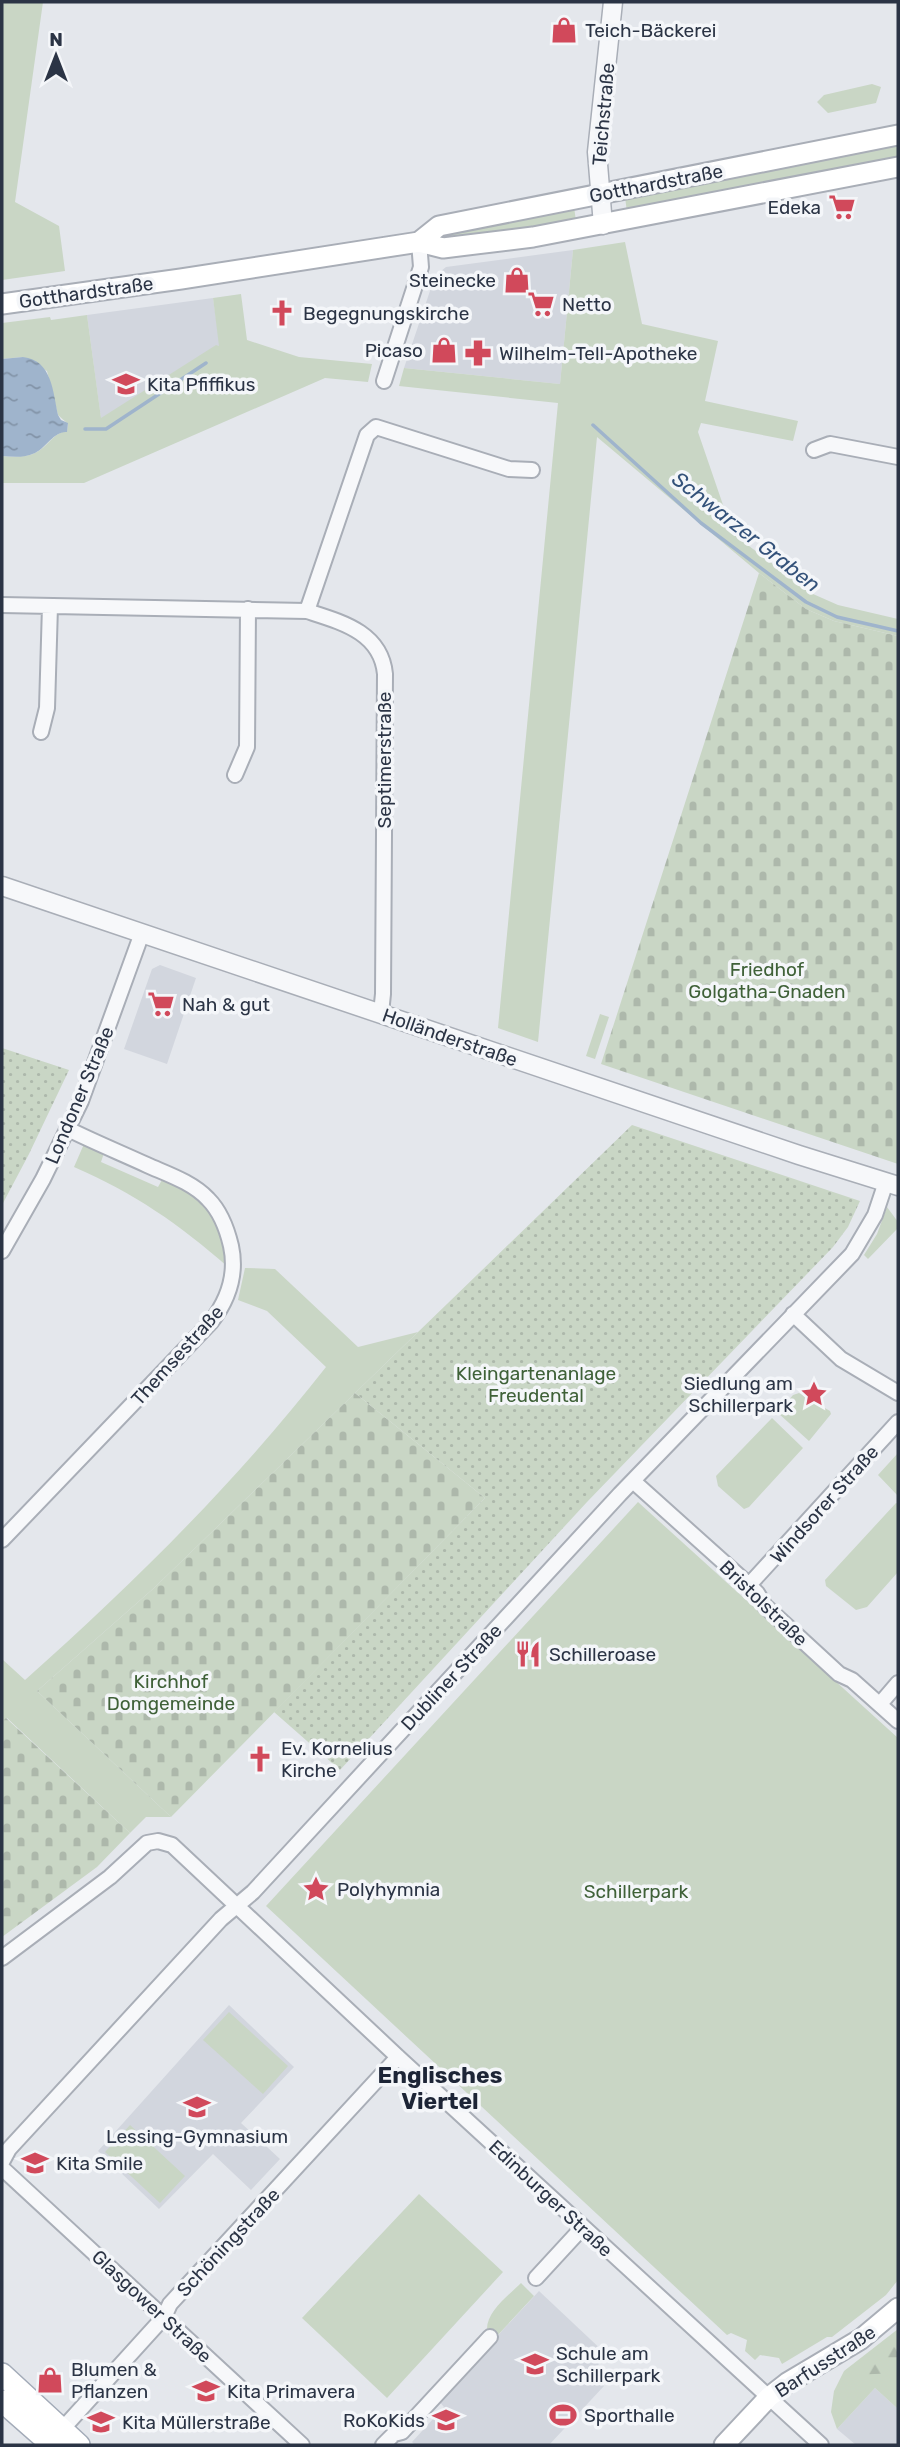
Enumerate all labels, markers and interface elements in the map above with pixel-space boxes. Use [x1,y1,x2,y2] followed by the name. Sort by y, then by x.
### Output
[549,15,579,45] shop icon: Teich-Bäckerei
[585,19,716,42] place label: Teich-Bäckerei
[21,21,91,91] north arrow
[49,28,63,51] text: N
[588,62,619,166] street label: Teichstraße
[587,159,725,208] street label: Gotthardstraße
[827,192,857,222] supermarket icon: Edeka
[768,196,821,219] place label: Edeka
[502,265,532,295] shop icon: Steinecke
[409,269,496,292] place label: Steinecke
[17,272,155,313] street label: Gotthardstraße
[526,289,556,319] supermarket icon: Netto
[562,293,612,316] place label: Netto
[267,298,297,328] church icon: Begegnungskirche
[303,302,469,325] place label: Begegnungskirche
[429,335,459,365] shop icon: Picaso
[463,338,493,368] pharmacy icon: Wilhelm-Tell-Apotheke
[365,339,423,362] place label: Picaso
[499,342,697,365] place label: Wilhelm-Tell-Apotheke
[111,369,141,399] school or university icon: Kita Pfiffikus
[147,373,255,396] place label: Kita Pfiffikus
[667,466,825,597] water label: Schwarzer Graben
[373,692,396,828] street label: Septimerstraße
[688,958,846,1003] park label: Friedhof Golgatha-Gnaden
[146,989,176,1019] supermarket icon: Nah & gut
[182,993,271,1016] place label: Nah & gut
[379,1004,520,1071] street label: Holländerstraße
[40,1023,119,1168] street label: Londoner Straße
[126,1301,228,1410] street label: Themsestraße
[456,1362,616,1407] park label: Kleingartenanlage Freudental
[684,1372,793,1417] place label: Siedlung am Schillerpark
[799,1379,829,1409] place icon: Siedlung am Schillerpark
[765,1441,883,1568] street label: Windsorer Straße
[715,1556,813,1651] street label: Bristolstraße
[396,1619,507,1735] street label: Dubliner Straße
[513,1639,543,1669] restaurant icon: Schilleroase
[549,1643,656,1666] place label: Schilleroase
[107,1670,235,1715] park label: Kirchhof Domgemeinde
[281,1737,393,1782] place label: Ev. Kornelius Kirche
[245,1744,275,1774] church icon: Ev. Kornelius Kirche
[301,1874,331,1904] place icon: Polyhymnia
[337,1878,440,1901] place label: Polyhymnia
[584,1880,688,1903] park label: Schillerpark
[378,2061,503,2115] district label: Englisches Viertel
[182,2092,212,2122] school or university icon: Lessing-Gymnasium
[106,2125,288,2148] place label: Lessing-Gymnasium
[484,2135,617,2262] street label: Edinburger Straße
[20,2148,50,2178] school or university icon: Kita Smile
[56,2152,143,2175] place label: Kita Smile
[172,2183,285,2301] street label: Schöningstraße
[87,2245,216,2368] street label: Glasgower Straße
[771,2320,880,2402] street label: Barfusstraße
[556,2342,661,2387] place label: Schule am Schillerpark
[520,2349,550,2379] school or university icon: Schule am Schillerpark
[71,2358,157,2403] place label: Blumen & Pflanzen
[35,2365,65,2395] shop icon: Blumen & Pflanzen
[191,2376,221,2406] school or university icon: Kita Primavera
[227,2380,355,2403] place label: Kita Primavera
[548,2400,578,2430] sports icon: Sporthalle
[584,2404,675,2427] place label: Sporthalle
[431,2405,461,2435] school or university icon: RoKoKids
[86,2407,116,2437] school or university icon: Kita Müllerstraße
[343,2409,425,2432] place label: RoKoKids
[122,2411,271,2434] place label: Kita Müllerstraße

